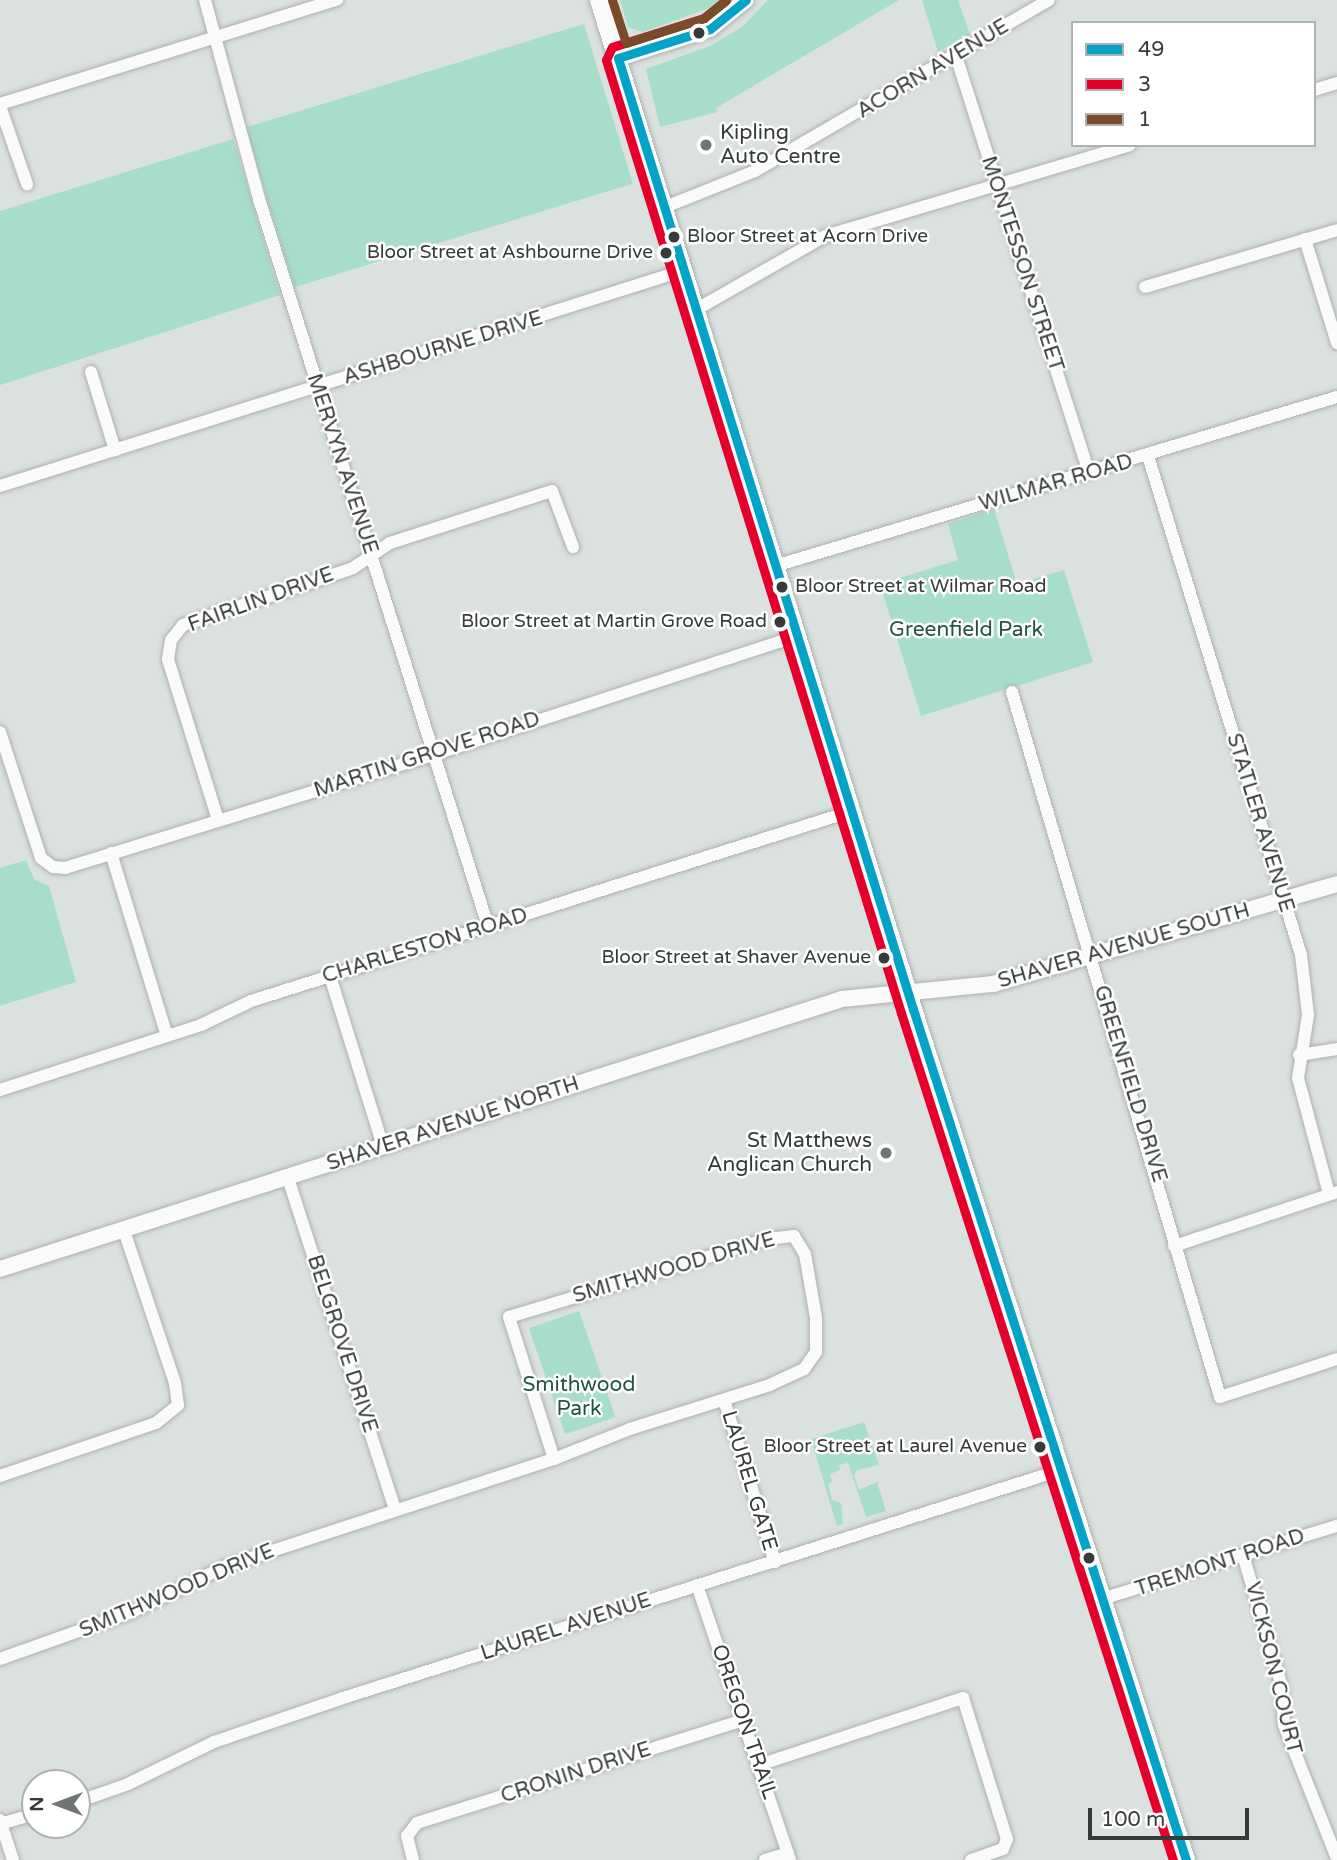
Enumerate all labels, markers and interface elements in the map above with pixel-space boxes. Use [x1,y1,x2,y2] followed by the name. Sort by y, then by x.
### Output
[852,14,1014,124] street label: ACORN AVENUE
[1071,21,1316,147] legend
[692,26,706,40] unlabelled marker
[1138,37,1164,62] text: 49
[1138,72,1151,97] text: 3
[1138,107,1151,132] text: 1
[720,120,841,170] place label: Kipling Auto Centre
[698,137,714,153] marker: Kipling Auto Centre
[975,153,1069,375] street label: MONTESSON STREET
[687,226,928,248] place label: Bloor Street at Acorn Drive
[667,230,681,244] marker: Bloor Street at Acorn Drive
[367,242,653,264] place label: Bloor Street at Ashbourne Drive
[659,246,673,260] marker: Bloor Street at Ashbourne Drive
[340,306,546,390] street label: ASHBOURNE DRIVE
[301,371,383,557] street label: MERVYN AVENUE
[976,449,1136,517] street label: WILMAR ROAD
[185,562,337,638] street label: FAIRLIN DRIVE
[795,576,1047,598] place label: Bloor Street at Wilmar Road
[775,580,789,594] marker: Bloor Street at Wilmar Road
[461,611,767,633] place label: Bloor Street at Martin Grove Road
[773,615,787,629] marker: Bloor Street at Martin Grove Road
[889,617,1043,643] park label: Greenfield Park
[311,707,543,803] street label: MARTIN GROVE ROAD
[1221,731,1299,915] street label: STATLER AVENUE
[995,898,1253,994] street label: SHAVER AVENUE SOUTH
[319,903,531,989] street label: CHARLESTON ROAD
[601,947,871,969] place label: Bloor Street at Shaver Avenue
[877,951,891,965] marker: Bloor Street at Shaver Avenue
[1088,982,1172,1186] street label: GREENFIELD DRIVE
[324,1071,582,1177] street label: SHAVER AVENUE NORTH
[707,1128,872,1178] place label: St Matthews Anglican Church
[878,1145,894,1161] marker: St Matthews Anglican Church
[570,1227,778,1309] street label: SMITHWOOD DRIVE
[301,1252,383,1436] street label: BELGROVE DRIVE
[522,1372,636,1422] park label: Smithwood Park
[716,1408,782,1554] street label: LAUREL GATE
[763,1436,1027,1458] place label: Bloor Street at Laurel Avenue
[1033,1440,1047,1454] marker: Bloor Street at Laurel Avenue
[1132,1524,1308,1602] street label: TREMONT ROAD
[76,1539,278,1643] street label: SMITHWOOD DRIVE
[1082,1551,1096,1565] unlabelled marker
[1239,1579,1307,1757] street label: VICKSON COURT
[478,1588,654,1666] street label: LAUREL AVENUE
[706,1641,782,1803] street label: OREGON TRAIL
[498,1737,654,1809] street label: CRONIN DRIVE
[21,1769,91,1839] north arrow
[1092,1794,1253,1838] scale bar
[26,1796,48,1812] text: N
[1101,1807,1165,1832] text: 100 m

